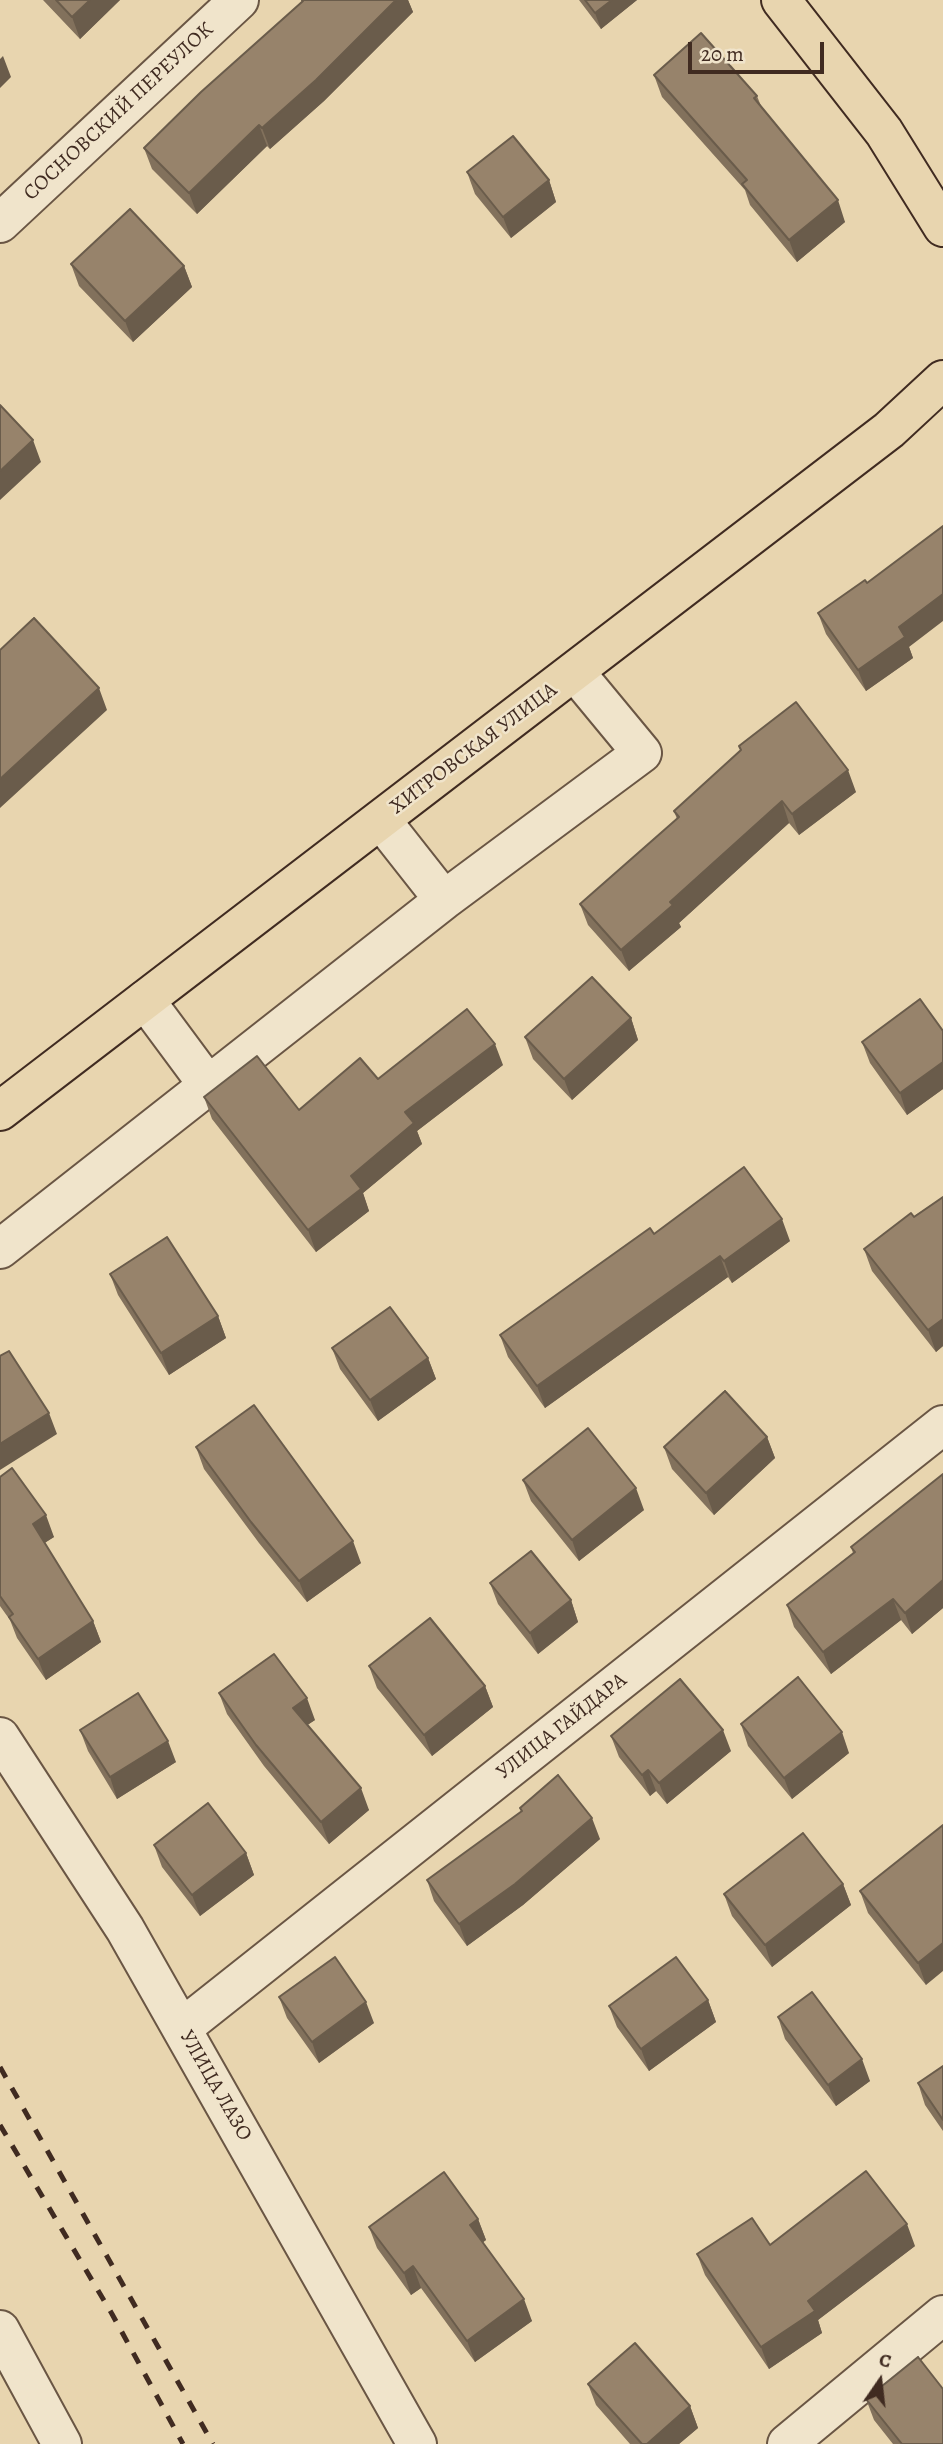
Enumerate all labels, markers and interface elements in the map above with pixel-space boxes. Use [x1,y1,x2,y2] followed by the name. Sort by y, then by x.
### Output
[19,18,219,206] street label: СОСНОВСКИЙ ПЕРЕУЛОК
[691,28,828,72] scale bar
[701,40,744,68] text: 20 m
[385,678,563,820] street label: ХИТРОВСКАЯ УЛИЦА
[492,1668,632,1786] street label: УЛИЦА ГАЙДАРА
[173,2026,257,2146] street label: УЛИЦА ЛАЗО
[845,2346,915,2416] north arrow
[876,2347,894,2375] text: С

